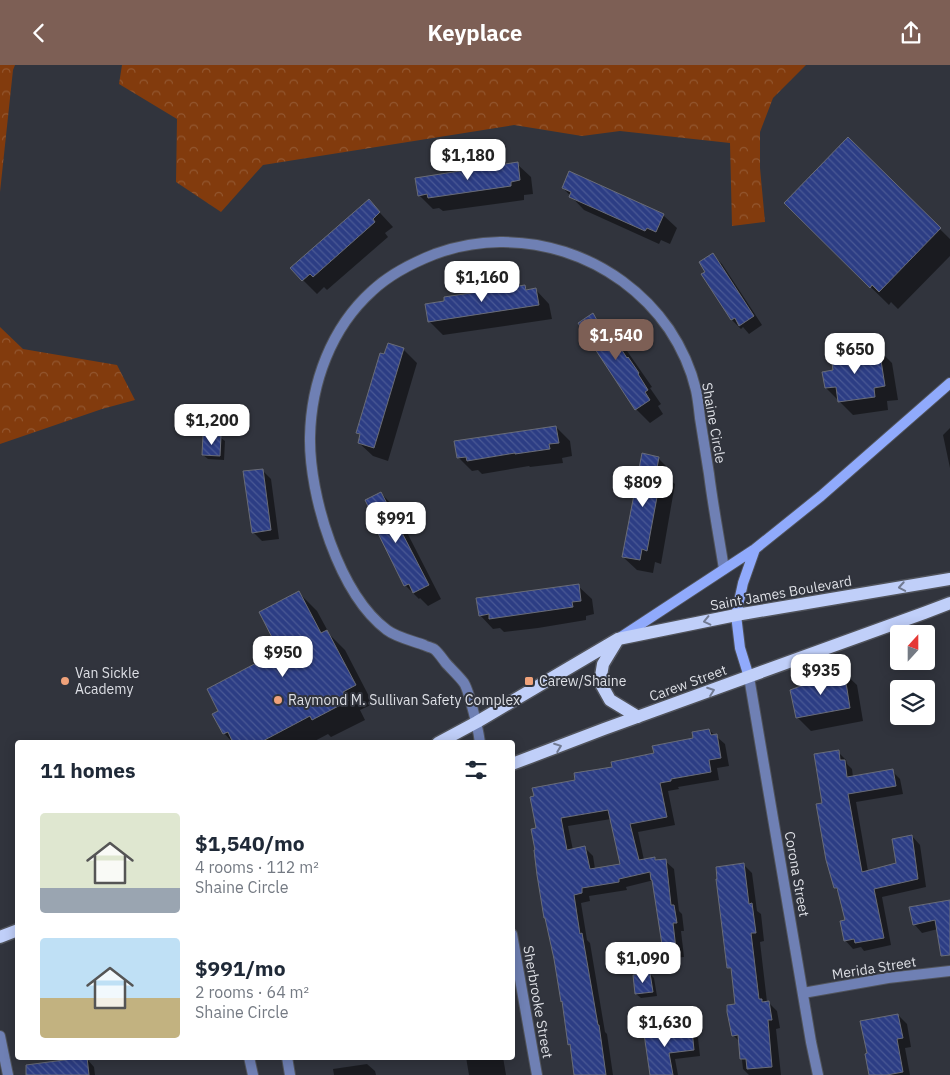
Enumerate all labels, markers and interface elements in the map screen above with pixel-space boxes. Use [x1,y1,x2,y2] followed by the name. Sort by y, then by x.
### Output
[428,18,522,47] text: Keyplace
[25,19,53,47] icon: back
[897,19,925,47] icon: share
[427,139,509,181] pin: $1,180
[442,145,494,165] text: $1,180
[441,261,523,303] pin: $1,160
[456,267,508,287] text: $1,160
[575,319,657,361] pin: $1,540
[590,325,642,345] text: $1,540
[825,333,885,375] pin: $650
[836,339,874,359] text: $650
[698,381,730,465] street label: Shaine Circle
[171,403,253,446] pin: $1,200
[186,410,238,430] text: $1,200
[613,465,673,508] pin: $809
[624,472,662,492] text: $809
[366,501,426,544] pin: $991
[377,508,415,528] text: $991
[709,572,853,614] street label: Saint James Boulevard
[898,582,906,592] one-way arrow
[703,615,712,626] one-way arrow
[890,625,935,670] north arrow
[890,625,935,725] map controls
[253,635,313,678] pin: $950
[264,642,302,662] text: $950
[791,653,851,696] pin: $935
[802,660,840,680] text: $935
[647,661,729,705] street label: Carew Street
[75,664,140,698] place label: Van Sickle Academy
[539,672,627,690] place label: Carew/Shaine
[59,675,71,687] marker: Van Sickle Academy
[523,675,535,687] marker: Carew/Shaine
[890,680,935,725] button: layers
[706,687,714,697] one-way arrow
[288,691,520,709] place label: Raymond M. Sullivan Safety Complex
[272,694,284,706] marker: Raymond M. Sullivan Safety Complex
[553,743,562,753] one-way arrow
[40,756,136,784] text: 11 homes
[462,756,490,784] icon: filters
[195,829,305,857] text: $1,540/mo
[781,830,813,918] street label: Corona Street
[80,833,140,893] icon: home
[195,857,319,877] text: 4 rooms · 112 m²
[195,877,289,897] text: Shaine Circle
[602,941,684,984] pin: $1,090
[519,944,557,1060] street label: Sherbrooke Street
[617,948,669,968] text: $1,090
[831,952,917,984] street label: Merida Street
[195,954,286,982] text: $991/mo
[80,958,140,1018] icon: home
[195,982,309,1002] text: 2 rooms · 64 m²
[195,1002,289,1022] text: Shaine Circle
[624,1005,706,1048] pin: $1,630
[639,1012,691,1032] text: $1,630

